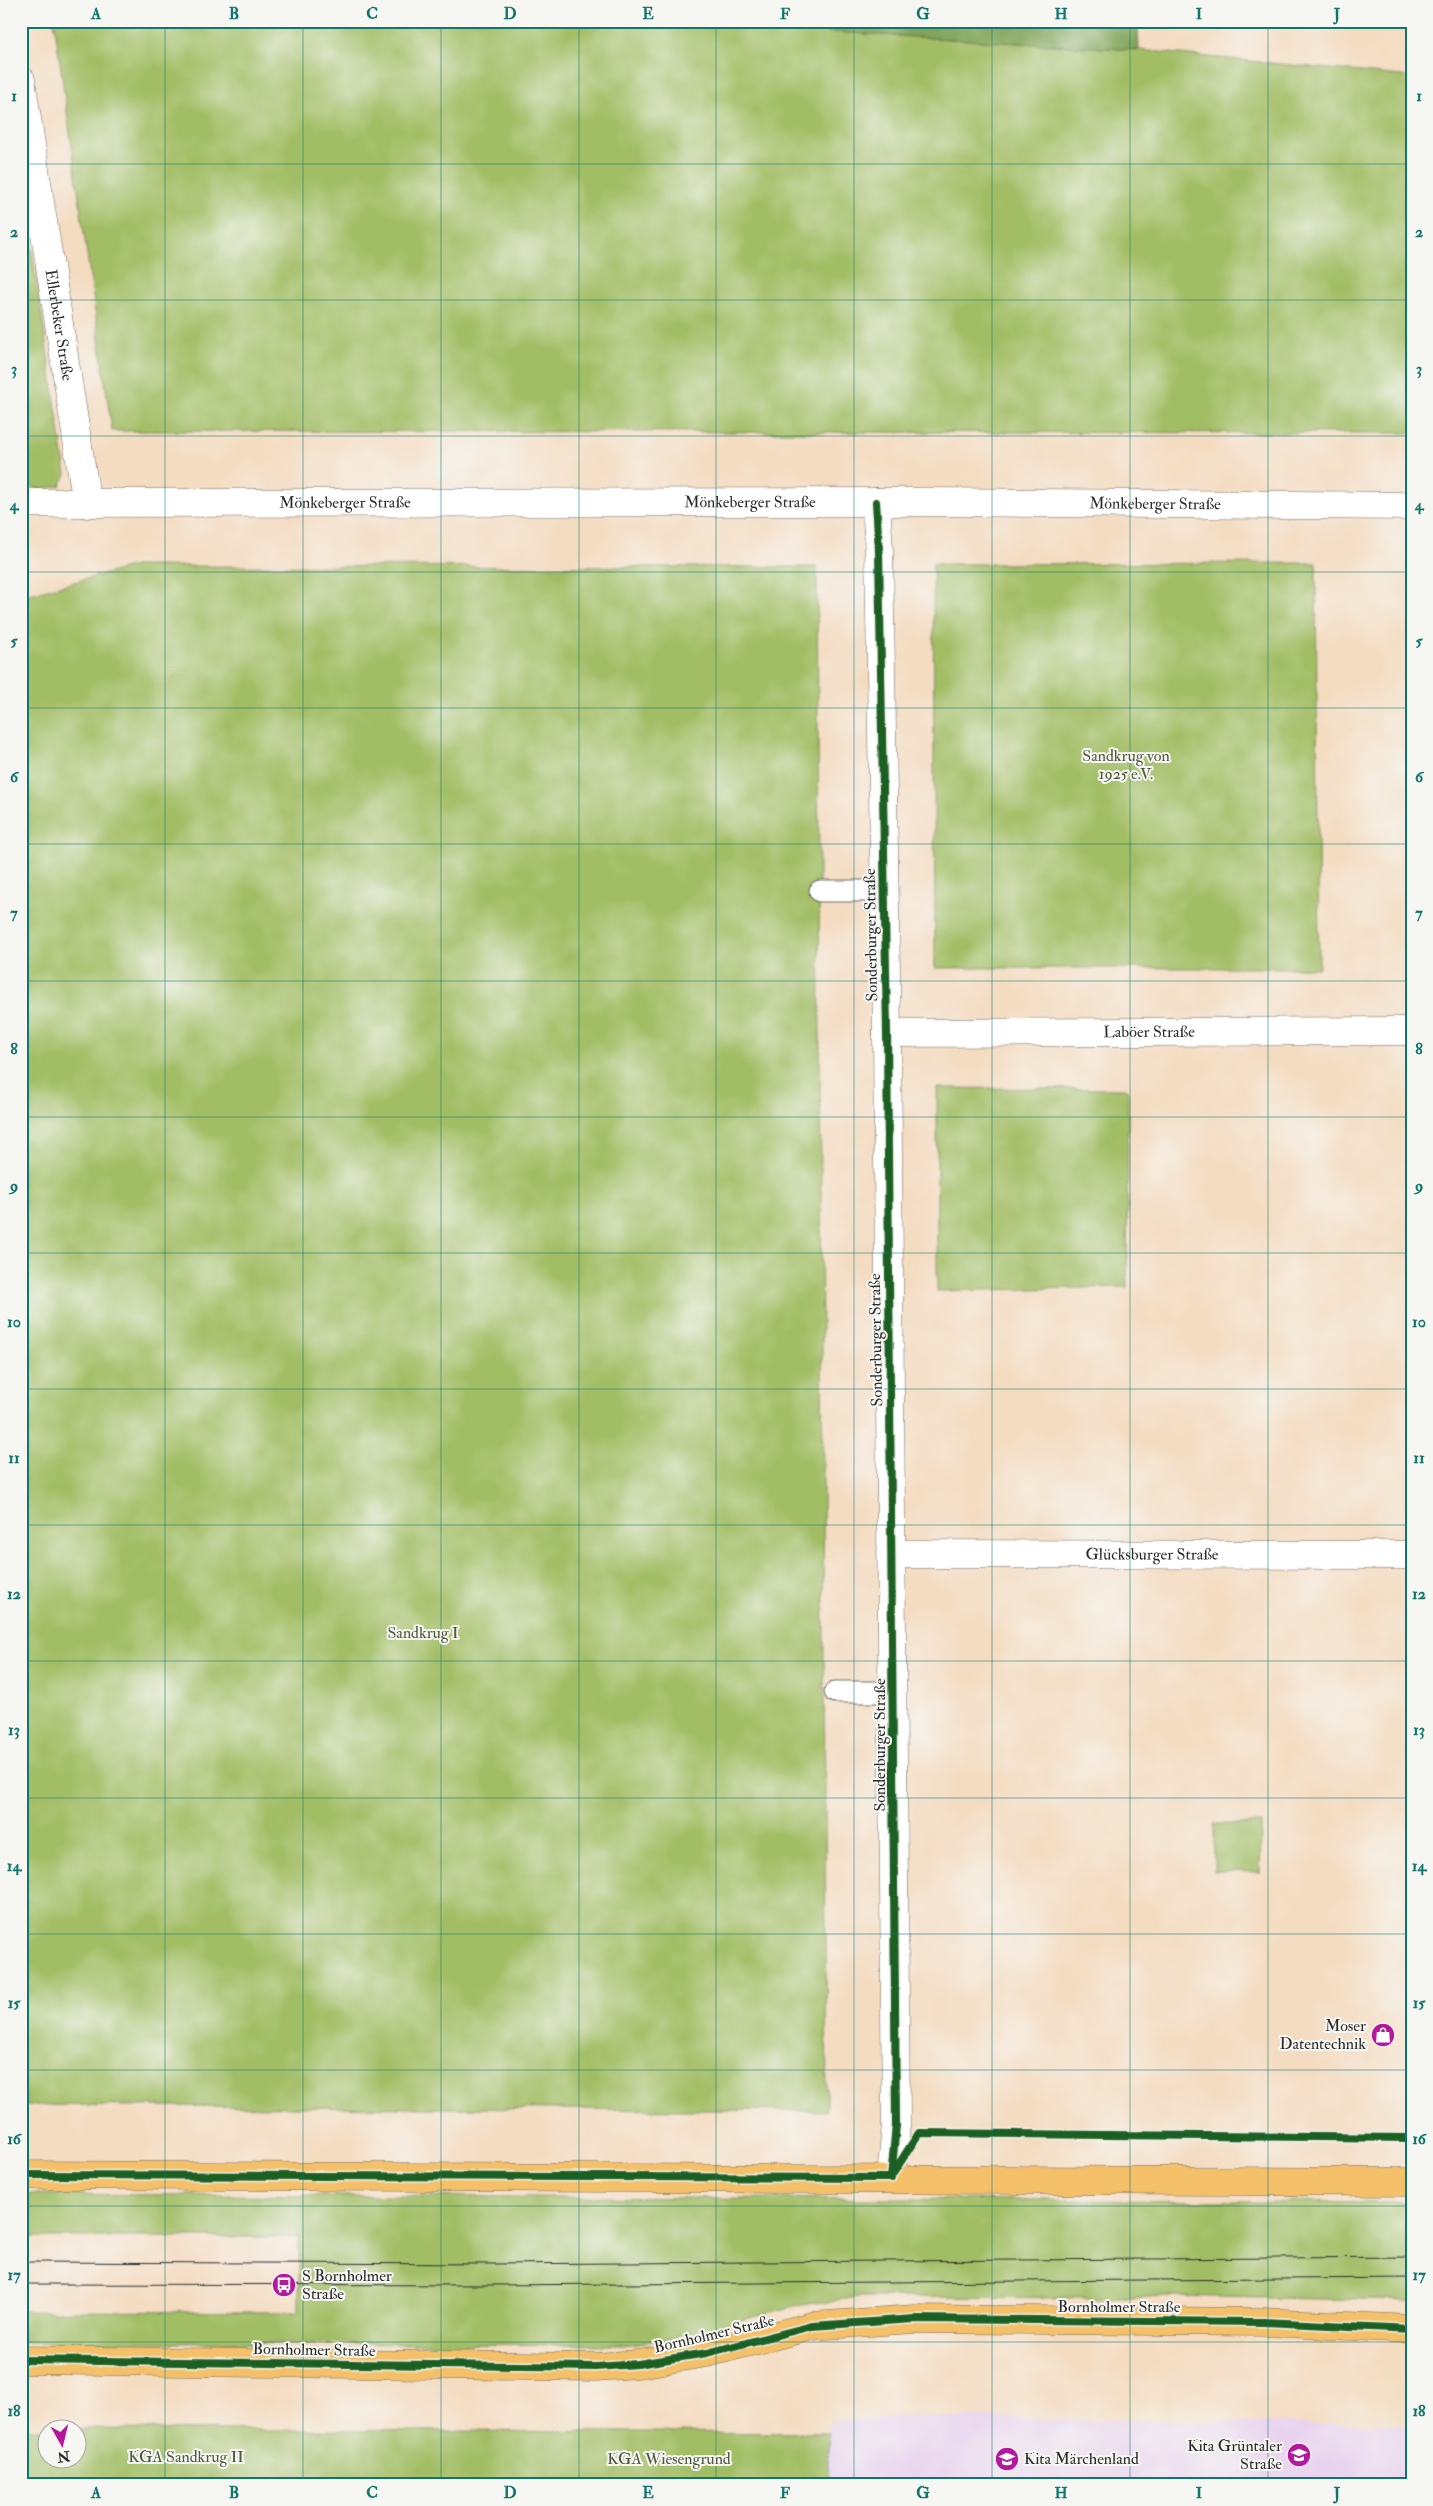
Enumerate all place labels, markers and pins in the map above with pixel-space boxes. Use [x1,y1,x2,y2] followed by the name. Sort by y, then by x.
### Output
[1279,2016,1366,2054] place label: Moser Datentechnik
[1370,2022,1396,2048] shop icon: Moser Datentechnik
[302,2266,392,2304] place label: S Bornholmer Straße
[271,2272,297,2298] bus stop icon: S Bornholmer Straße
[1187,2436,1282,2474] place label: Kita Grüntaler Straße
[1286,2442,1312,2468] school or university icon: Kita Grüntaler Straße
[994,2446,1020,2472] school or university icon: Kita Märchenland
[1024,2449,1139,2469] place label: Kita Märchenland

